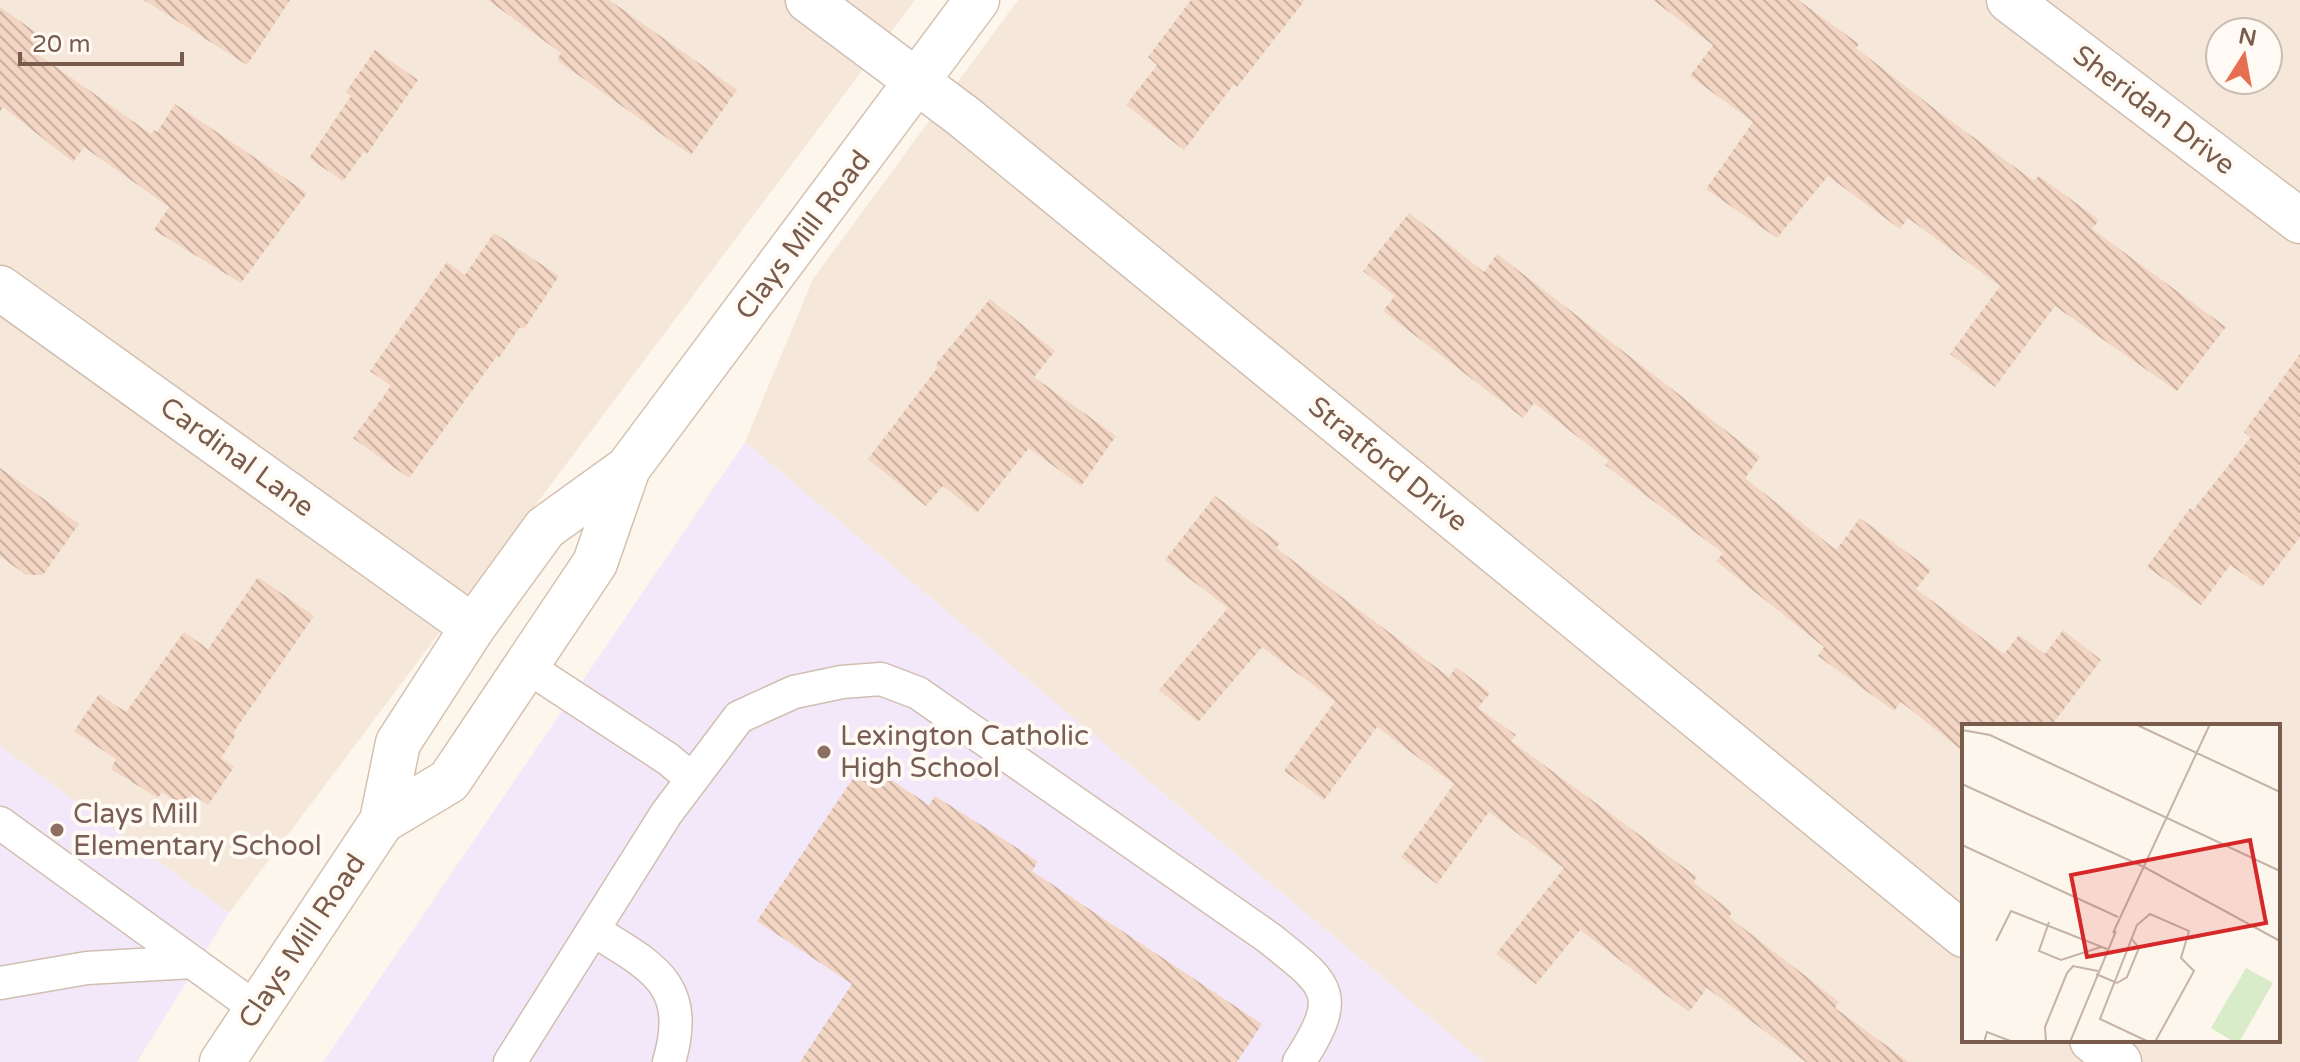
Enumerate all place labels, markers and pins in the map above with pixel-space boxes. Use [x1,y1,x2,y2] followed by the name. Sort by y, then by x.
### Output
[840,719,1089,785] place label: Lexington Catholic High School
[815,743,833,761] marker: Lexington Catholic High School
[73,797,322,863] place label: Clays Mill Elementary School
[48,821,66,839] marker: Clays Mill Elementary School

